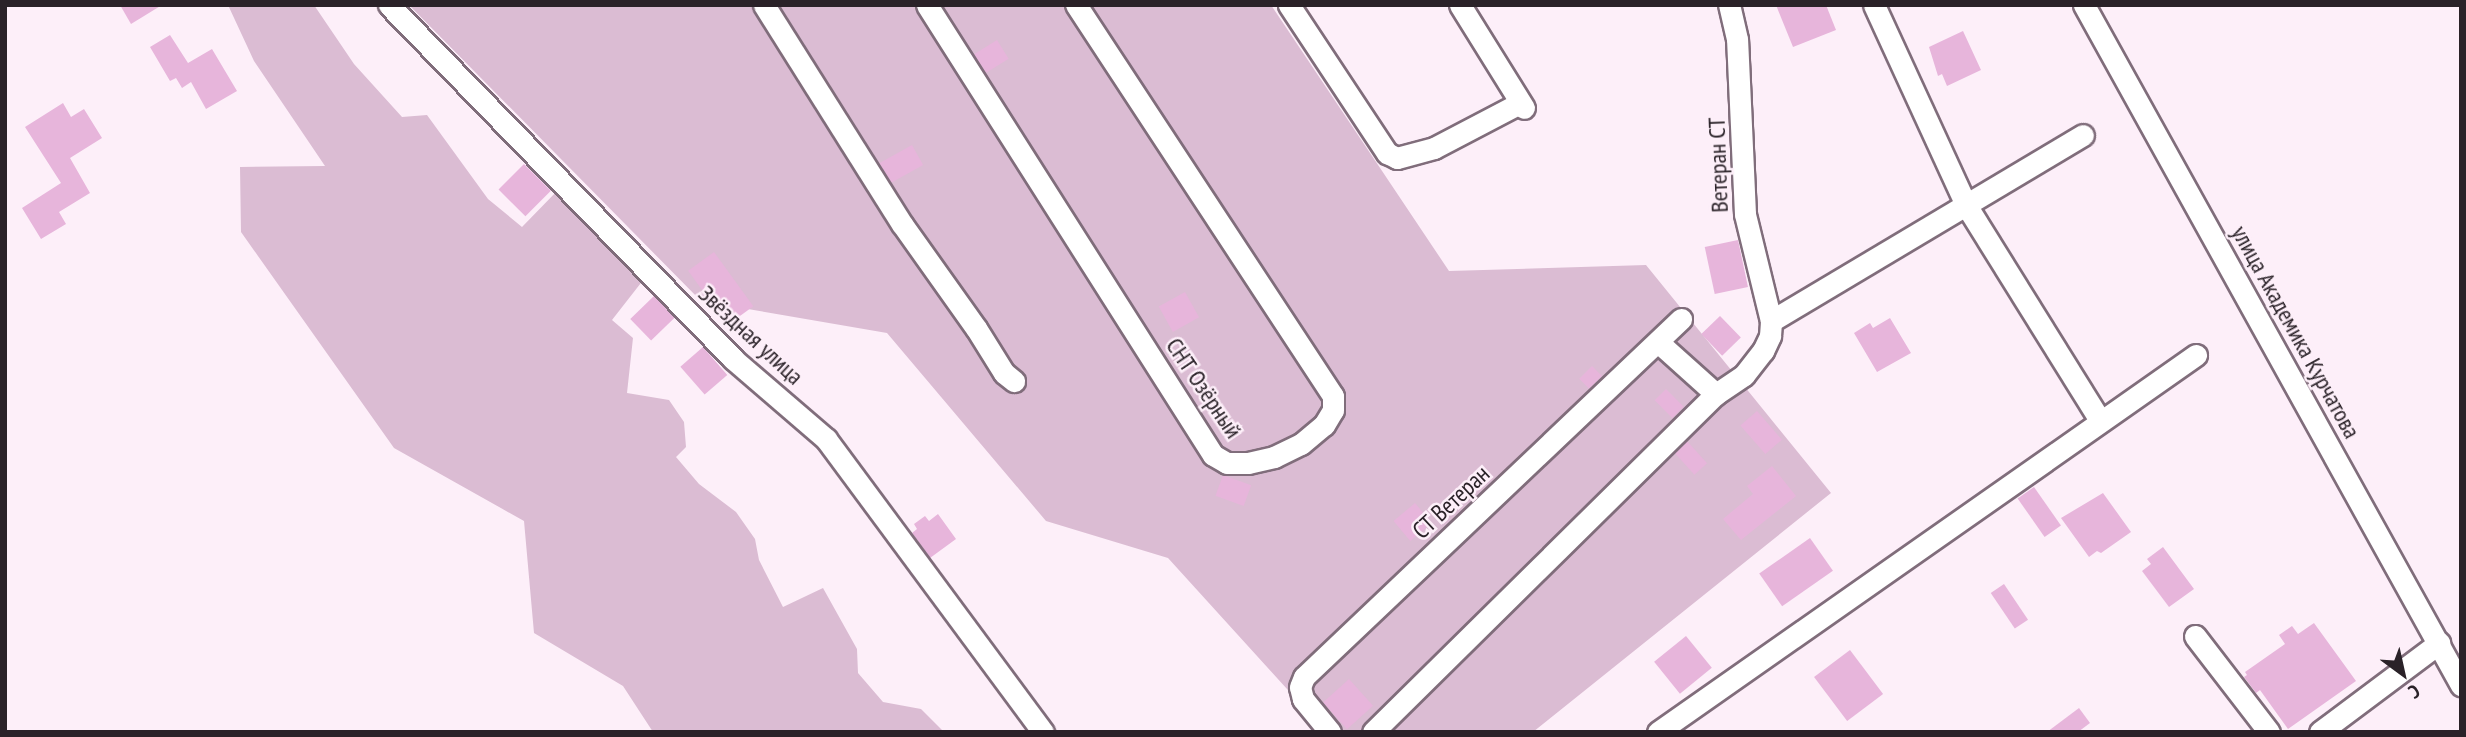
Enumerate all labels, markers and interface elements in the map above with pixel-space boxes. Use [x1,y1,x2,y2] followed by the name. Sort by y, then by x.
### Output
[1702,117,1734,213] street label: Ветеран СТ
[2225,220,2367,444] street label: улица Академика Курчатова
[693,279,809,391] street label: Звёздная улица
[1160,332,1248,444] street label: СНТ Озёрный
[1406,459,1496,545] street label: СТ Ветеран
[2368,639,2438,709] north arrow
[2404,679,2425,704] text: С

